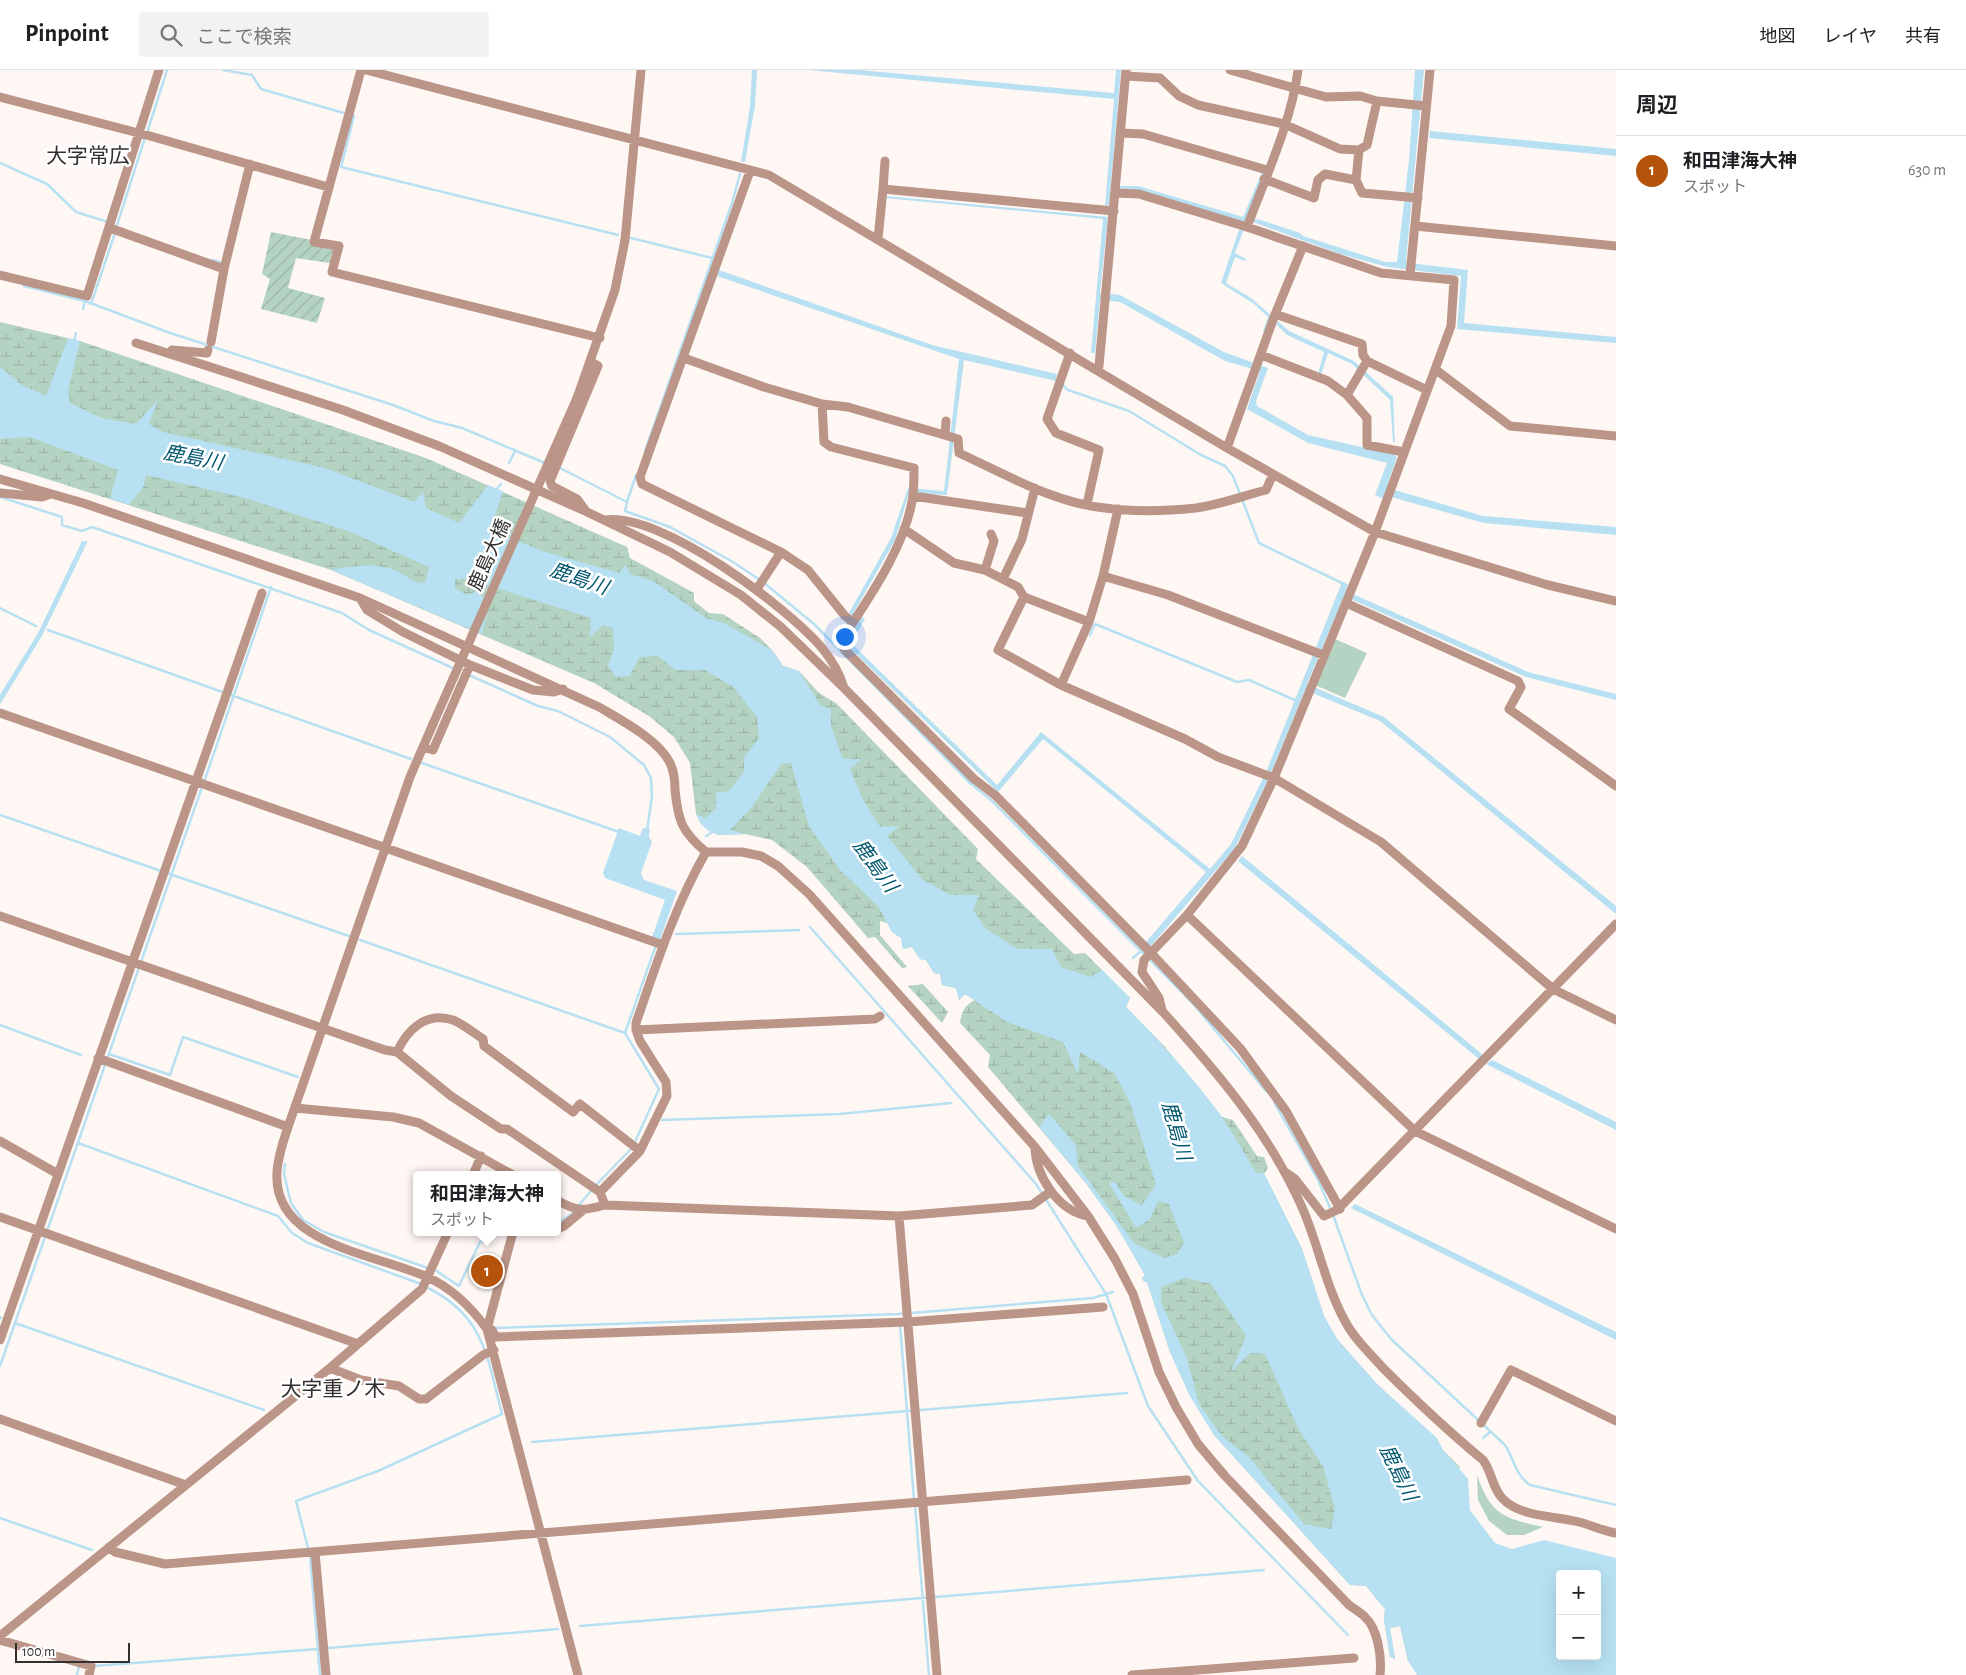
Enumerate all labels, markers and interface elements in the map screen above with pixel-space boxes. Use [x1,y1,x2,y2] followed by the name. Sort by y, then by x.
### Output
[139,12,489,57] search box
[157,21,185,49] icon: search
[25,22,109,46] text: Pinpoint
[197,28,292,47] text: ここで検索
[1760,28,1796,46] text: 地図
[1824,28,1877,46] text: レイヤ
[1905,28,1941,46] text: 共有
[1636,95,1678,116] text: 周辺
[46,145,130,167] district label: 大字常広
[1683,152,1797,171] text: 和田津海大神
[1649,162,1655,178] text: 1
[1908,162,1946,178] text: 630 m
[1683,179,1747,195] text: スポット
[162,441,227,474] water label: 鹿島川
[465,516,514,594] street label: 鹿島大橋
[547,559,613,599] water label: 鹿島川
[832,624,858,650] your location
[849,835,903,898] water label: 鹿島川
[1158,1099,1195,1165] water label: 鹿島川
[413,1171,561,1236] popup
[430,1185,544,1204] text: 和田津海大神
[430,1212,494,1228] text: スポット
[471,1252,503,1290] pin: 1
[281,1378,386,1400] district label: 大字重ノ木
[1376,1441,1422,1506] water label: 鹿島川
[1556,1570,1601,1660] map controls
[1556,1570,1601,1615] button: +
[1556,1615,1601,1660] button: −
[15,1640,130,1663] scale bar
[22,1645,55,1659] text: 100 m

